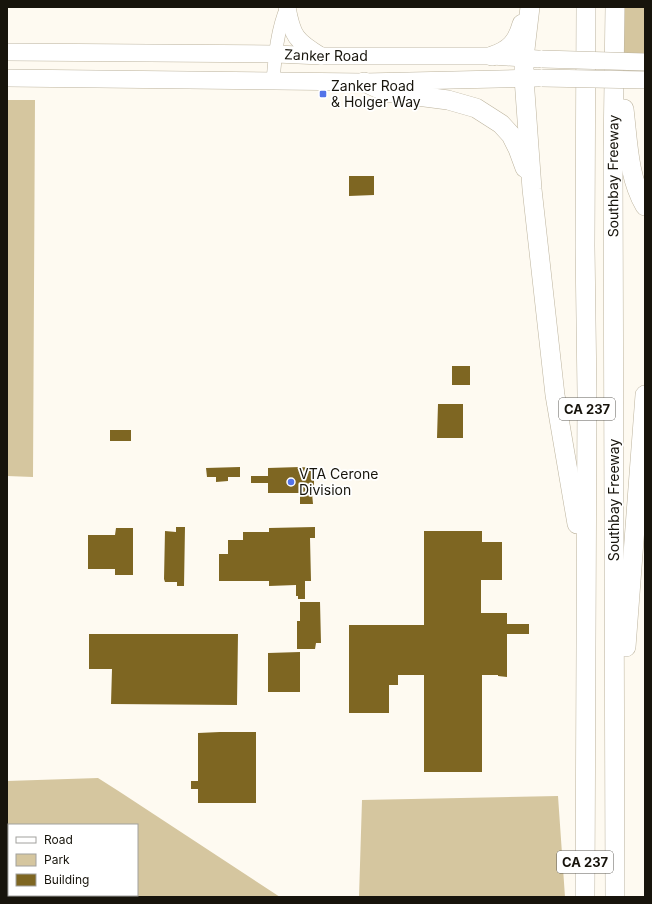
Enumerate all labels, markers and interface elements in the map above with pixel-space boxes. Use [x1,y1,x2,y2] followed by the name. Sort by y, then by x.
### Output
[284,45,368,64] street label: Zanker Road
[331,77,421,110] place label: Zanker Road & Holger Way
[318,89,328,99] marker: Zanker Road & Holger Way
[604,114,622,237] street label: Southbay Freeway
[559,398,615,420] road number: CA 237
[605,439,622,561] street label: Southbay Freeway
[299,465,378,498] place label: VTA Cerone Division
[286,477,296,487] marker: VTA Cerone Division
[8,824,138,896] legend
[44,832,73,847] text: Road
[557,851,613,873] road number: CA 237
[44,852,70,867] text: Park
[44,872,89,887] text: Building

